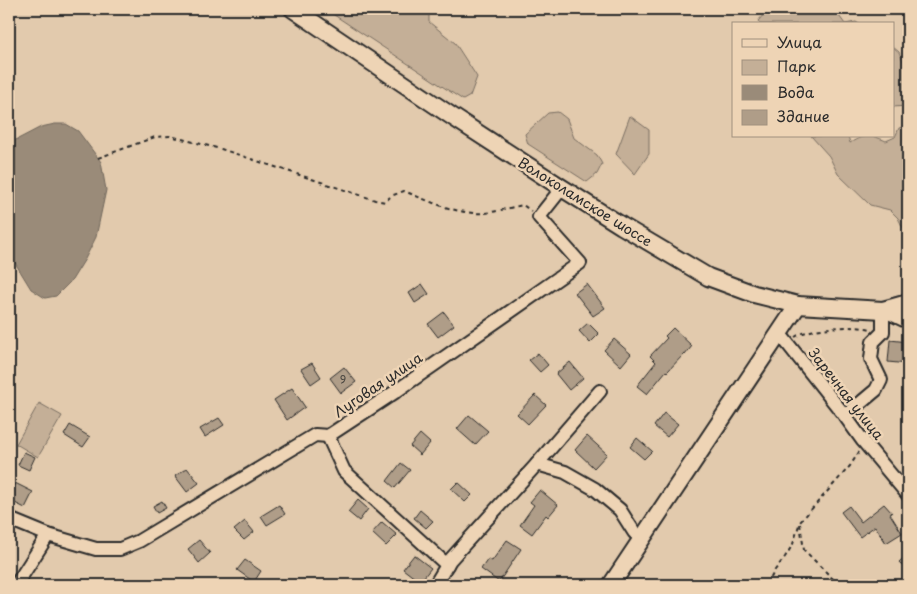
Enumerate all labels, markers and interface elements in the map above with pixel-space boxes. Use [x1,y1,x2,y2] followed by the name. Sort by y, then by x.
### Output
[732,22,894,138] legend
[777,30,822,53] text: Улица
[777,54,816,77] text: Парк
[777,80,815,103] text: Вода
[777,104,830,127] text: Здание
[514,152,656,251] street label: Волоколамское шоссе
[804,343,889,444] street label: Заречная улица
[329,347,426,422] street label: Луговая улица
[340,371,346,388] house number: 9

